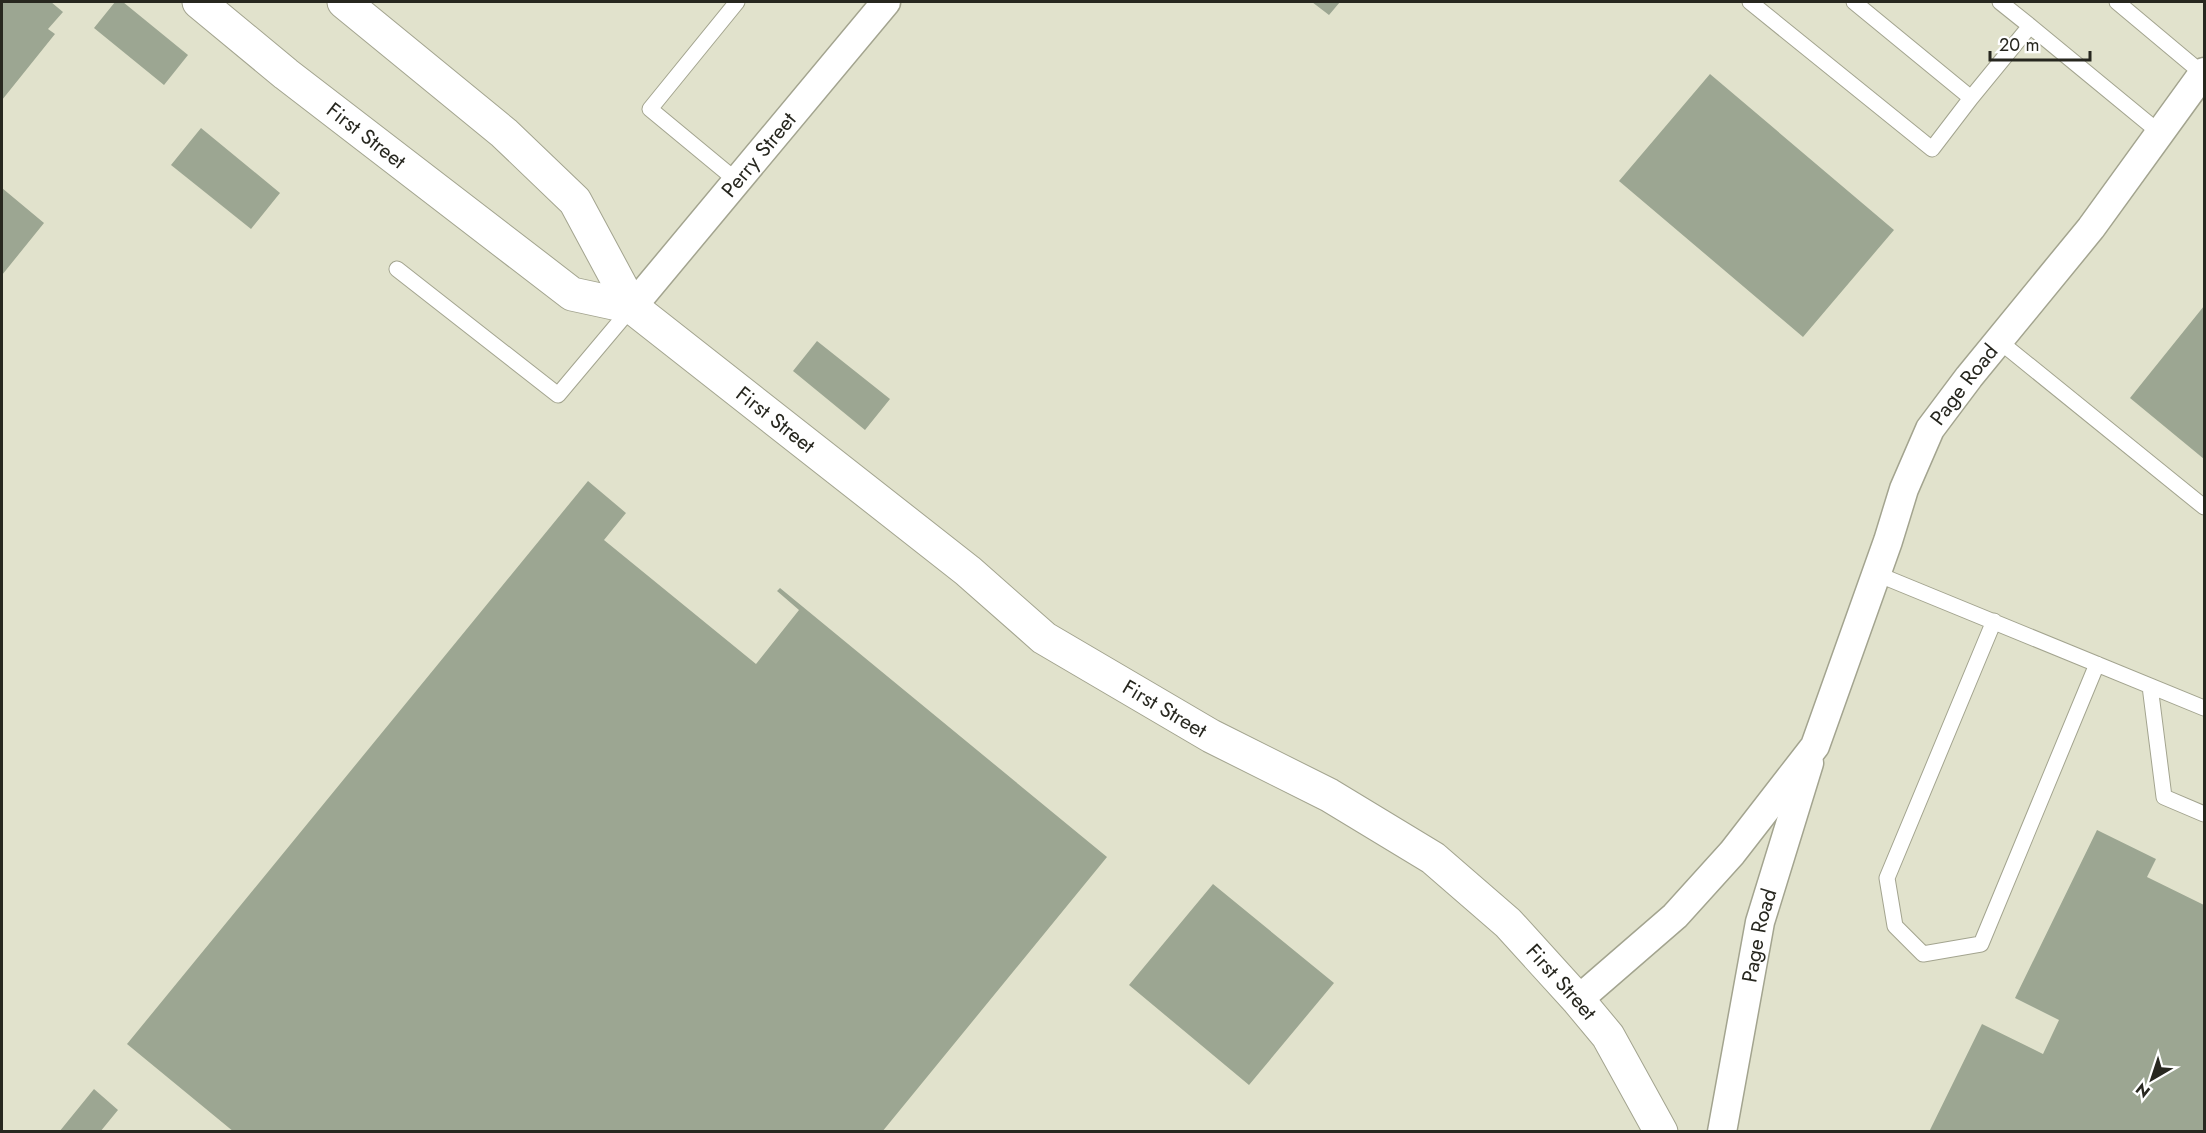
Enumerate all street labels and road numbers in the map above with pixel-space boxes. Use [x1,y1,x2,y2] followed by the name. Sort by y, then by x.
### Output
[320,95,412,176] street label: First Street
[714,106,803,204] street label: Perry Street
[1923,338,2005,431] street label: Page Road
[730,379,821,460] street label: First Street
[1117,672,1212,745] street label: First Street
[1734,885,1784,985] street label: Page Road
[1519,937,1604,1027] street label: First Street

